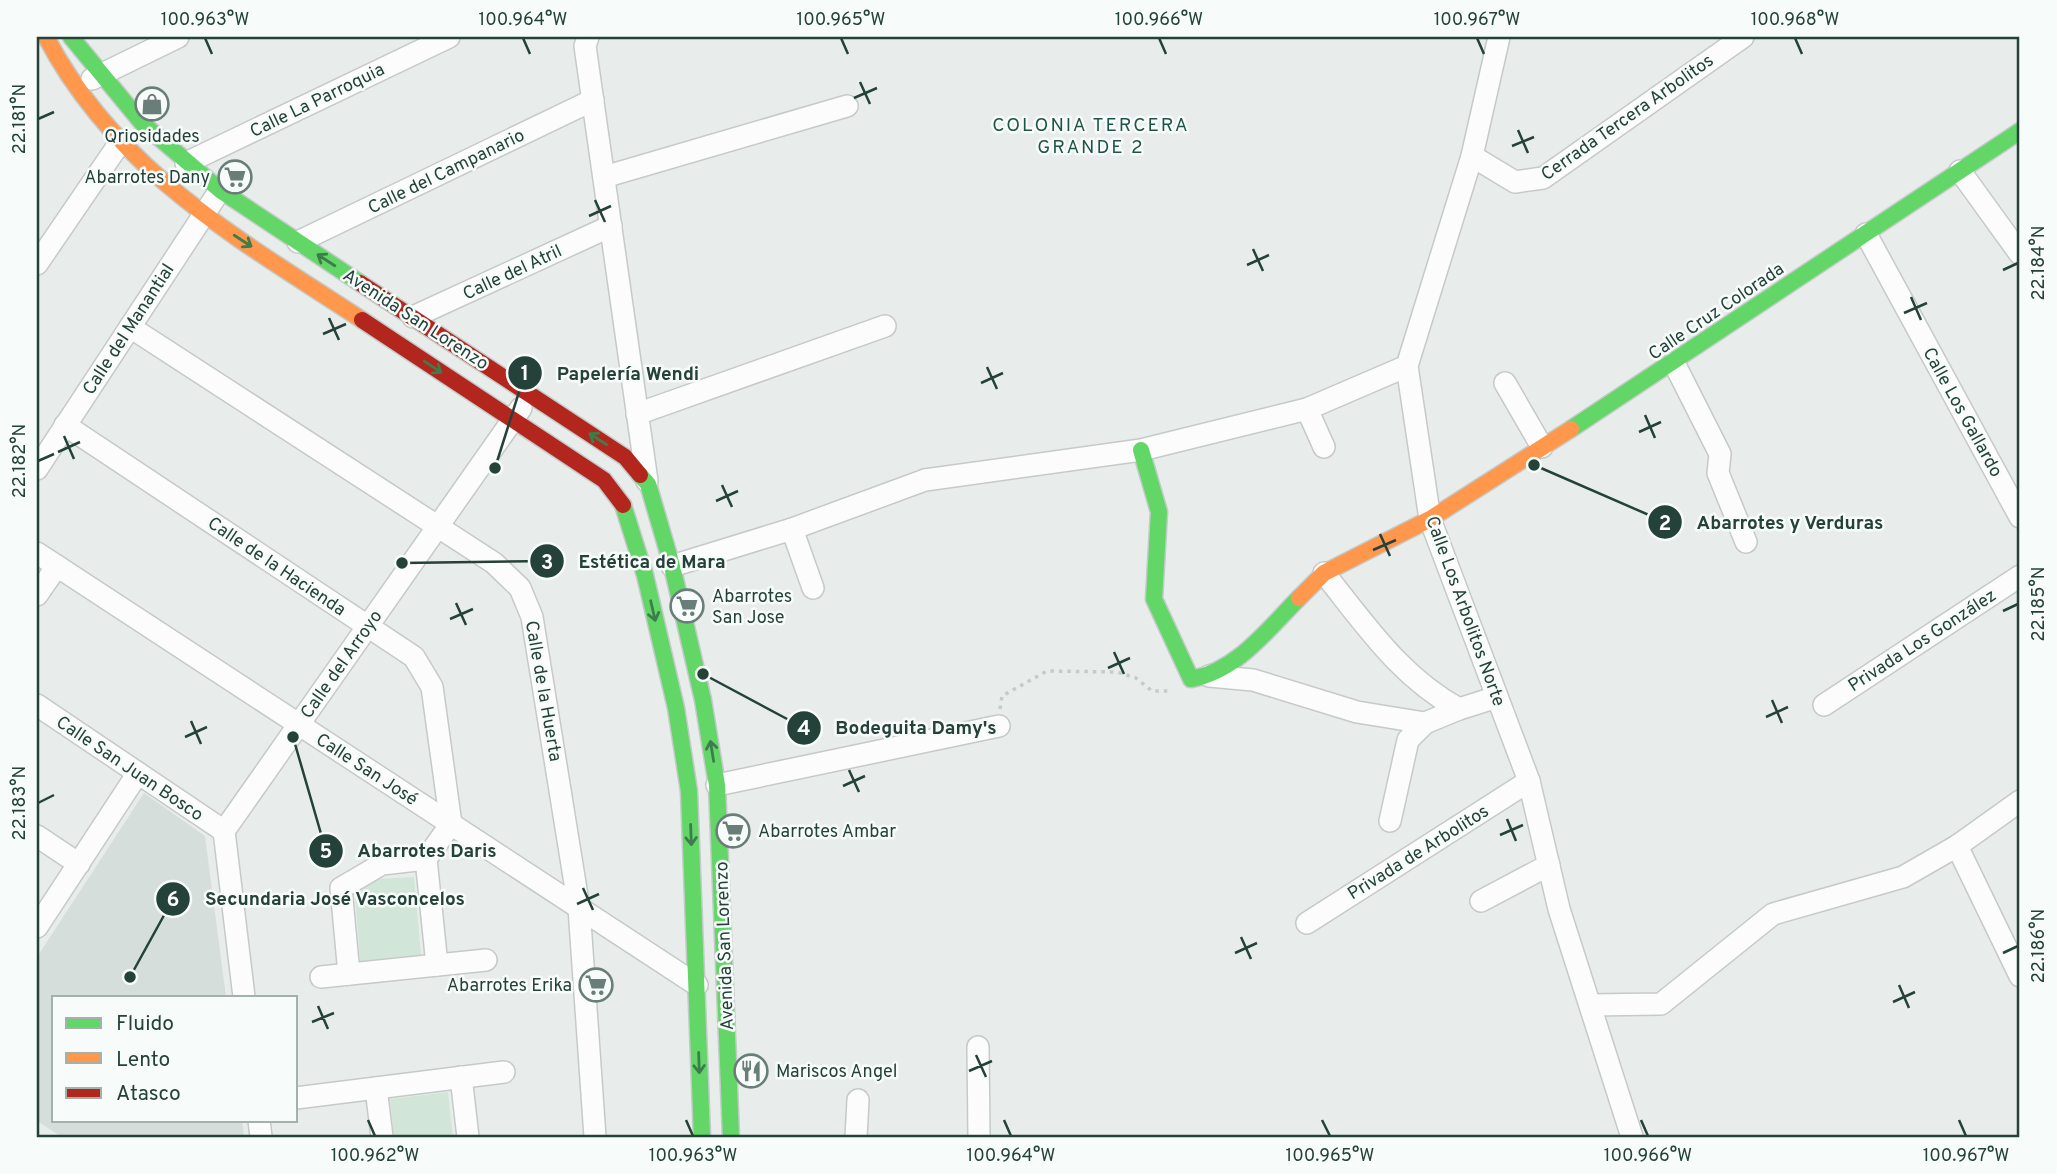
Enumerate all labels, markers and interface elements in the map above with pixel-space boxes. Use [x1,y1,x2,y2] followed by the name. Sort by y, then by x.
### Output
[161,9,249,32] text: 100.963°W
[479,9,567,32] text: 100.964°W
[797,9,885,32] text: 100.965°W
[1115,9,1203,32] text: 100.966°W
[1434,9,1520,32] text: 100.967°W
[1751,9,1839,32] text: 100.968°W
[1537,50,1719,187] street label: Cerrada Tercera Arbolitos
[247,59,389,144] street label: Calle La Parroquia
[9,84,32,154] text: 22.181°N
[133,85,171,123] shop icon: Qriosidades
[992,114,1190,160] district label: COLONIA TERCERA GRANDE 2
[364,124,529,220] street label: Calle del Campanario
[104,126,200,149] place label: Qriosidades
[216,158,254,196] supermarket icon: Abarrotes Dany
[84,167,210,190] place label: Abarrotes Dany
[2028,225,2051,301] text: 22.184°N
[233,235,253,249] one-way arrow
[459,240,566,306] street label: Calle del Atril
[317,253,336,267] one-way arrow
[1645,258,1789,366] street label: Calle Cruz Colorada
[78,260,180,400] street label: Calle del Manantial
[338,265,492,376] street label: Avenida San Lorenzo
[1917,344,2007,482] street label: Calle Los Gallardo
[508,353,713,393] callout: Papelería Wendi
[423,360,442,374] one-way arrow
[521,361,529,388] text: 1
[557,363,699,387] text: Papelería Wendi
[9,424,32,498] text: 22.182°N
[588,432,608,446] one-way arrow
[1647,502,1898,542] callout: Abarrotes y Verduras
[1659,511,1671,538] text: 2
[203,512,350,622] street label: Calle de la Hacienda
[1697,512,1883,536] text: Abarrotes y Verduras
[1419,513,1510,710] street label: Calle Los Arbolitos Norte
[530,541,740,581] callout: Estética de Mara
[541,550,553,577] text: 3
[578,551,726,575] text: Estética de Mara
[2028,566,2051,642] text: 22.185°N
[1844,585,2001,698] street label: Privada Los González
[712,586,792,630] place label: Abarrotes San Jose
[668,587,706,625] supermarket icon: Abarrotes San Jose
[648,600,661,622] one-way arrow
[296,606,388,724] street label: Calle del Arroyo
[519,619,566,764] street label: Calle de la Huerta
[787,708,1011,748] callout: Bodeguita Damy's
[51,711,207,827] street label: Calle San Juan Bosco
[797,716,811,743] text: 4
[835,717,997,741] text: Bodeguita Damy's
[311,729,421,812] street label: Calle San José
[705,740,718,763] one-way arrow
[9,766,32,840] text: 22.183°N
[1344,801,1494,906] street label: Privada de Arbolitos
[714,812,752,850] supermarket icon: Abarrotes Ambar
[758,821,896,844] place label: Abarrotes Ambar
[684,823,698,846] one-way arrow
[308,831,511,871] callout: Abarrotes Daris
[320,839,332,866] text: 5
[357,840,497,864] text: Abarrotes Daris
[711,861,740,1031] street label: Avenida San Lorenzo
[156,879,479,919] callout: Secundaria José Vasconcelos
[167,887,179,914] text: 6
[205,888,465,912] text: Secundaria José Vasconcelos
[2028,909,2051,983] text: 22.186°N
[577,966,615,1004] supermarket icon: Abarrotes Erika
[447,975,572,998] place label: Abarrotes Erika
[52,996,298,1122] legend
[116,1011,174,1038] text: Fluido
[116,1047,170,1074] text: Lento
[693,1051,706,1074] one-way arrow
[732,1052,770,1090] restaurant icon: Mariscos Angel
[776,1061,897,1084] place label: Mariscos Angel
[116,1081,181,1108] text: Atasco
[331,1145,419,1168] text: 100.962°W
[649,1145,737,1168] text: 100.963°W
[967,1145,1055,1168] text: 100.964°W
[1286,1145,1374,1168] text: 100.965°W
[1604,1145,1692,1168] text: 100.966°W
[1923,1145,2009,1168] text: 100.967°W

